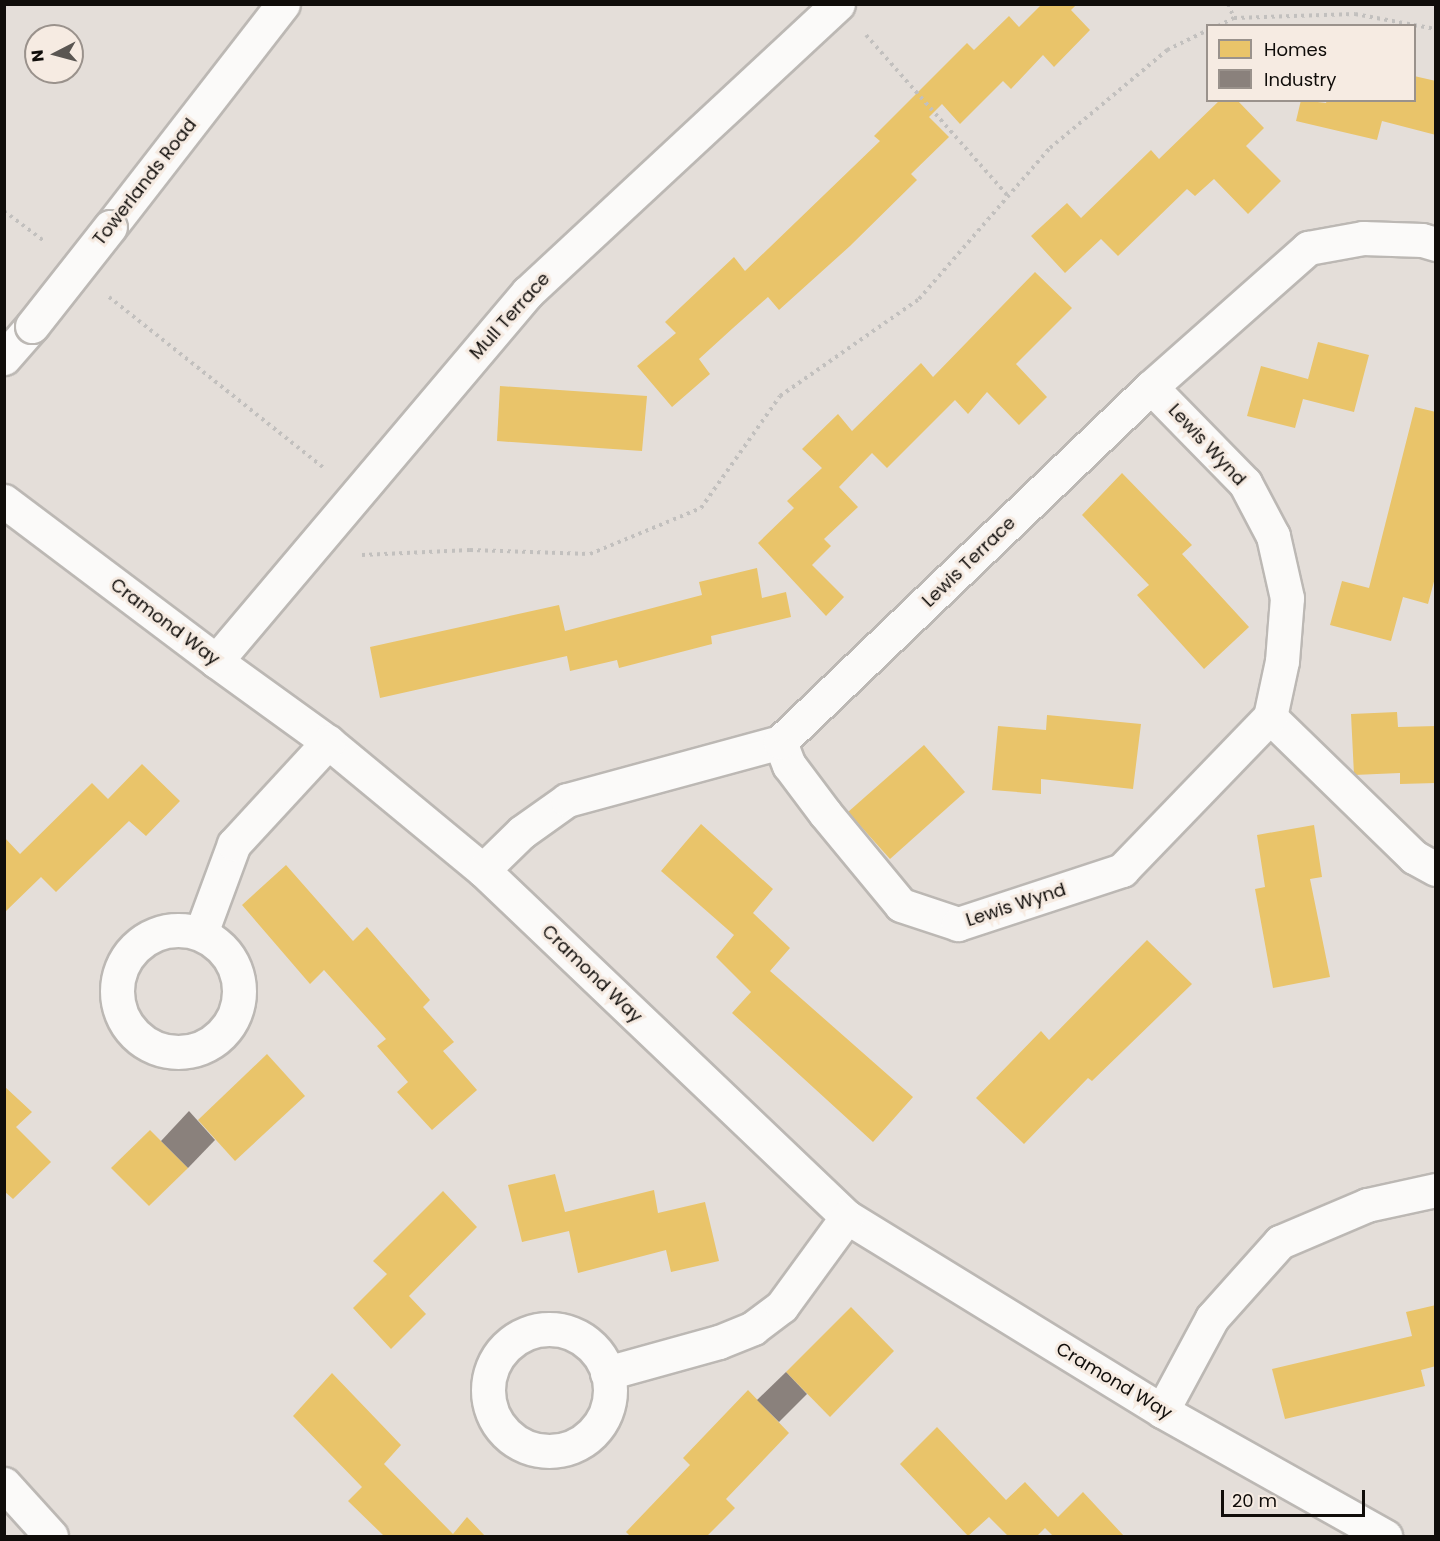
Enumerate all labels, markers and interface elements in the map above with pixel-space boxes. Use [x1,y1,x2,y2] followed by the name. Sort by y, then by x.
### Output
[24,24,84,84] north arrow
[1206,24,1416,102] legend
[1264,37,1327,62] text: Homes
[26,49,50,63] text: N
[1264,67,1336,92] text: Industry
[89,114,201,250] street label: Towerlands Road
[465,268,555,364] street label: Mull Terrace
[1164,400,1250,490] street label: Lewis Wynd
[918,512,1020,612] street label: Lewis Terrace
[106,574,224,670] street label: Cramond Way
[963,879,1069,931] street label: Lewis Wynd
[537,921,647,1027] street label: Cramond Way
[1052,1338,1176,1424] street label: Cramond Way
[1224,1478,1368,1516] scale bar
[1232,1488,1277,1513] text: 20 m

